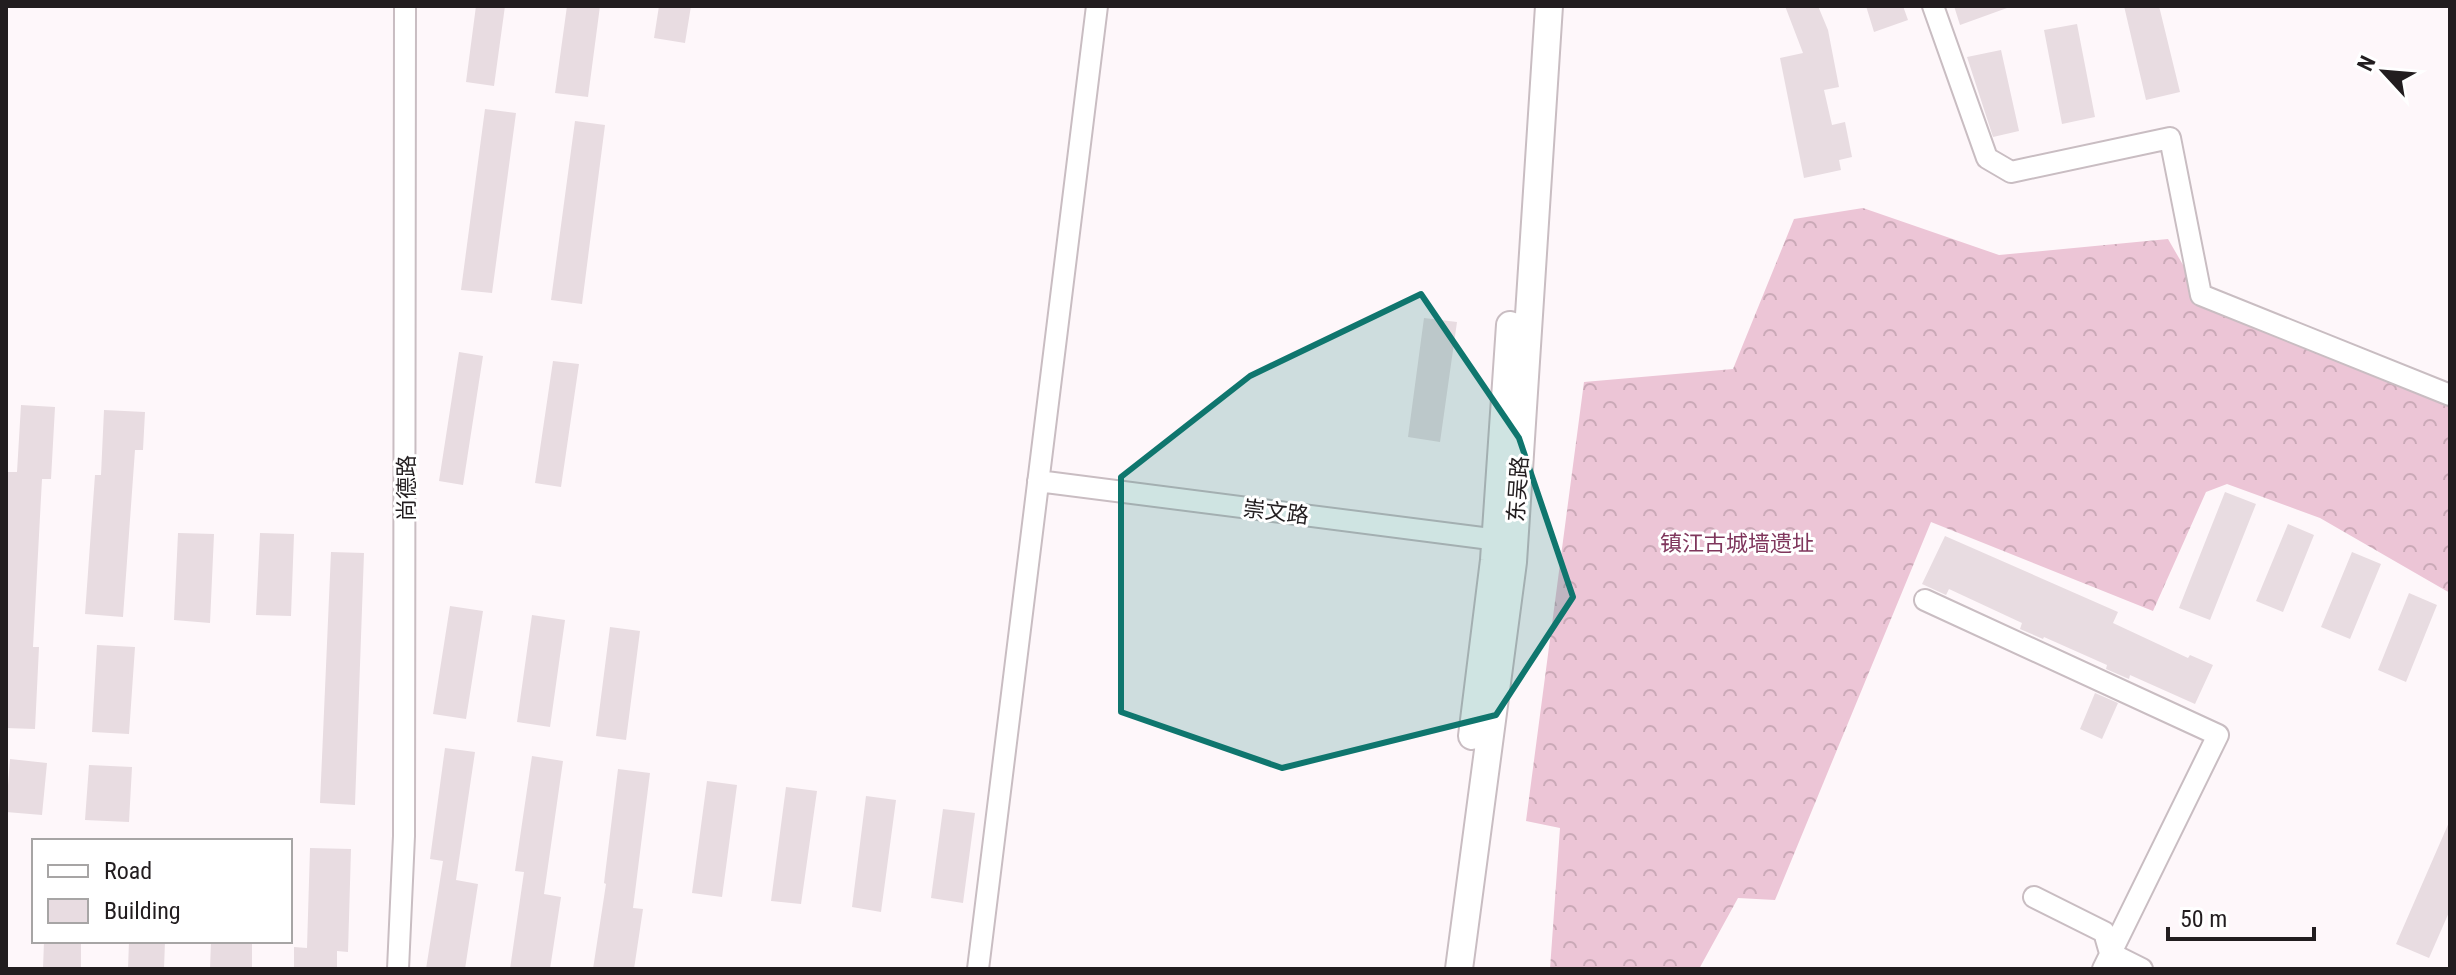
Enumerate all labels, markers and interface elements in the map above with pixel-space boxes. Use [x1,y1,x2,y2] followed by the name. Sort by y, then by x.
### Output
[2344,32,2424,112] north arrow
[2352,52,2381,75] text: N
[394,455,419,521] street label: 尚德路
[1503,455,1533,523] street label: 东吴路
[1242,496,1310,528] street label: 崇文路
[1660,531,1814,556] park label: 镇江古城墙遗址
[32,839,292,943] legend
[104,857,152,885] text: Road
[2168,891,2314,941] scale bar
[104,897,181,925] text: Building
[2180,905,2227,933] text: 50 m

